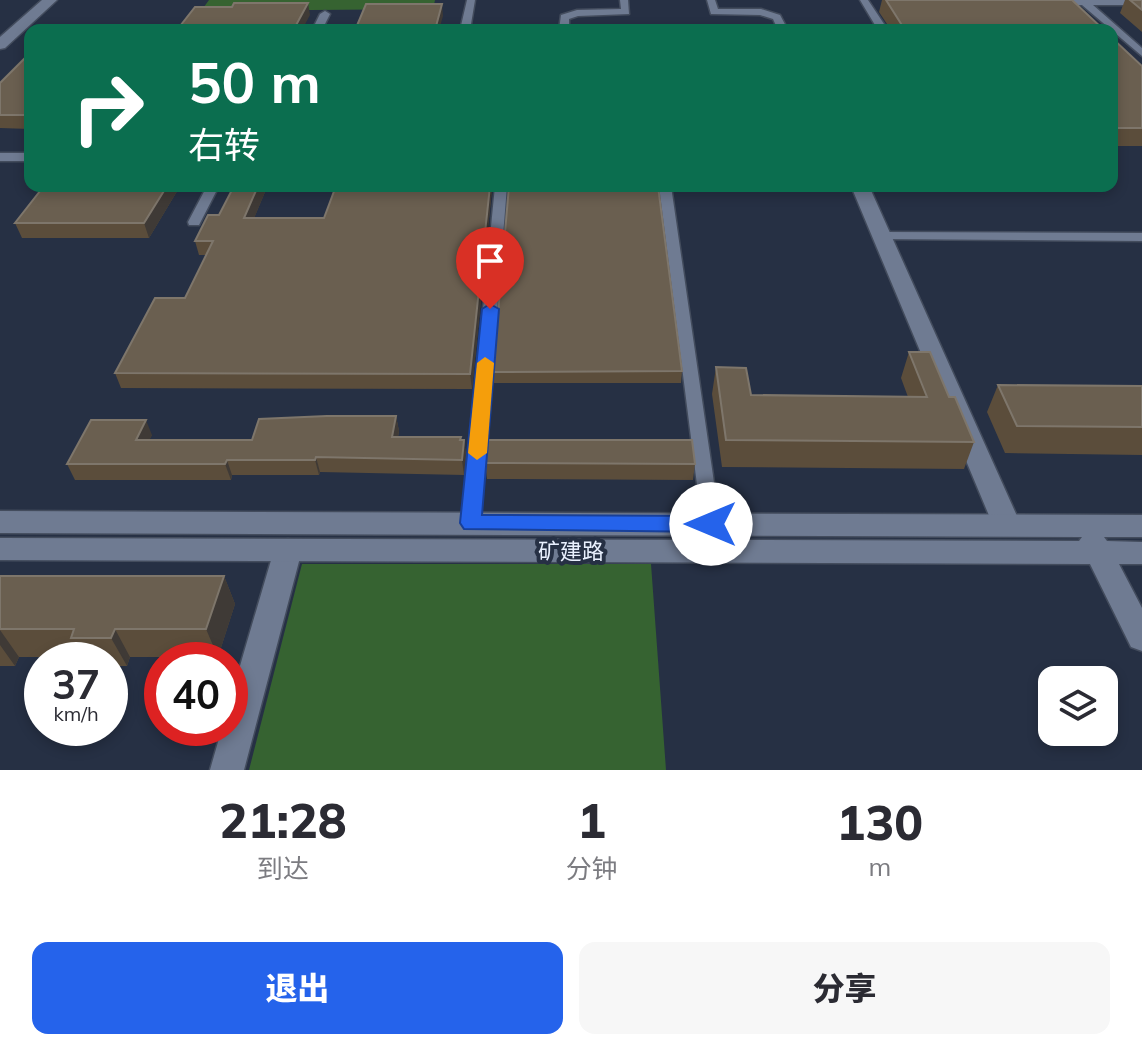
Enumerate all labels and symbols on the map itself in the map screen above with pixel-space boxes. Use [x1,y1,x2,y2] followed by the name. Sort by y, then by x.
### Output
[456,227,524,309] pin
[669,482,753,566] position arrow
[538,537,604,565] street label: 矿建路
[144,642,248,746] speed limit sign: 40

